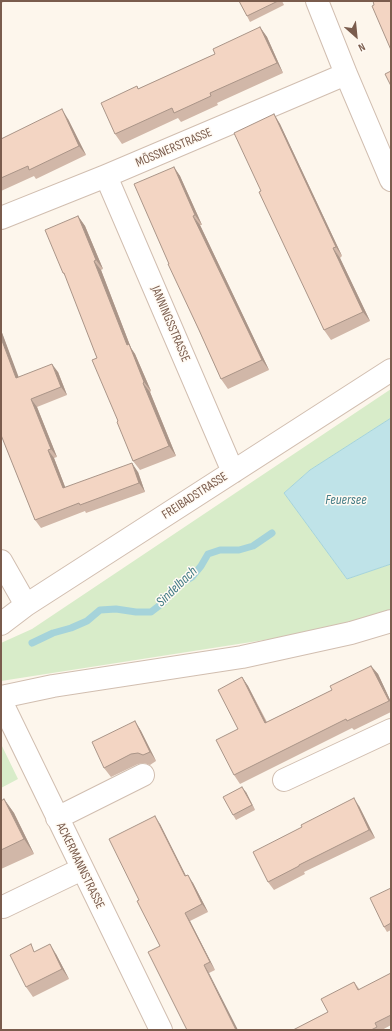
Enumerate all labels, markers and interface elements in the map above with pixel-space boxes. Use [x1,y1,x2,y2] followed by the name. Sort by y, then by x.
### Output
[336,16,376,56] north arrow
[356,40,367,54] text: N
[133,125,215,171] street label: MÖSSNERSTRASSE
[147,284,193,364] street label: JANNINGSSTRASSE
[159,469,231,523] street label: FREIBADSTRASSE
[325,492,367,508] water label: Feuersee
[153,563,201,611] water label: Sindelbach
[52,820,108,912] street label: ACKERMANNSTRASSE

